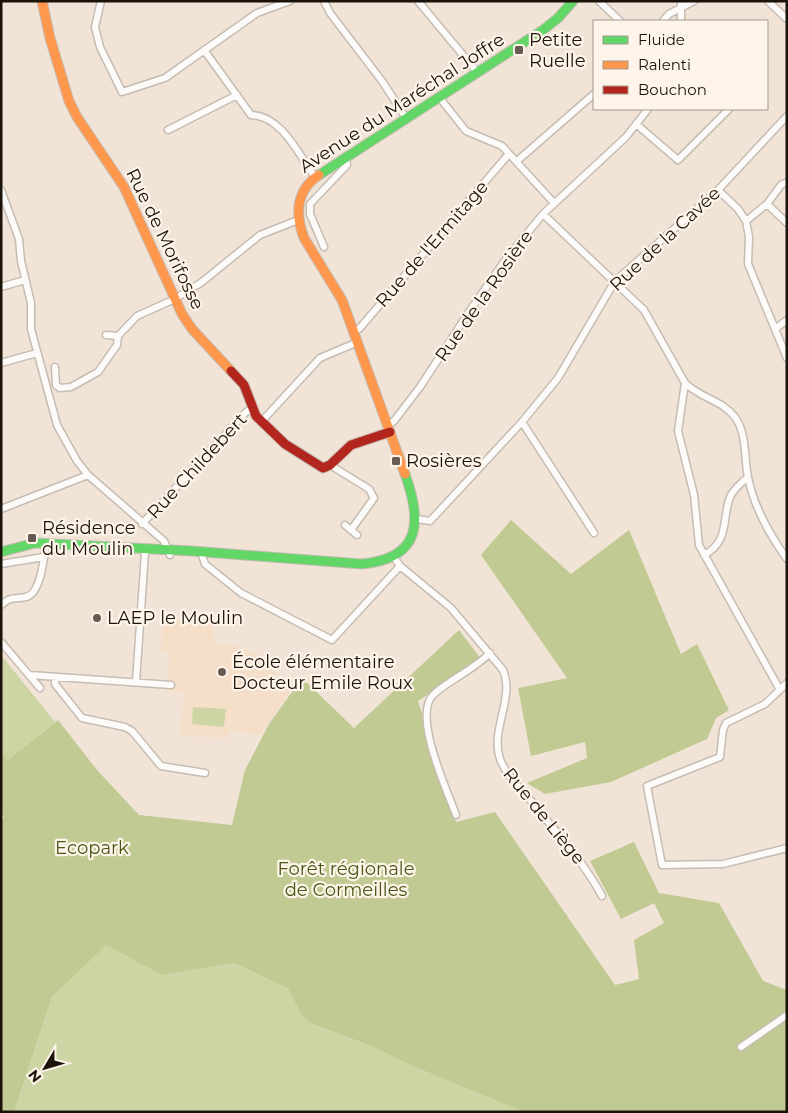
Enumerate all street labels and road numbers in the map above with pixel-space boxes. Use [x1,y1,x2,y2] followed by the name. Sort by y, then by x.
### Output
[295,28,509,178] street label: Avenue du Maréchal Joffre
[121,165,209,313] street label: Rue de Morifosse
[371,176,493,312] street label: Rue de l'Ermitage
[605,182,725,296] street label: Rue de la Cavée
[430,226,538,366] street label: Rue de la Rosière
[142,409,252,523] street label: Rue Childebert
[498,763,590,869] street label: Rue de Liège

